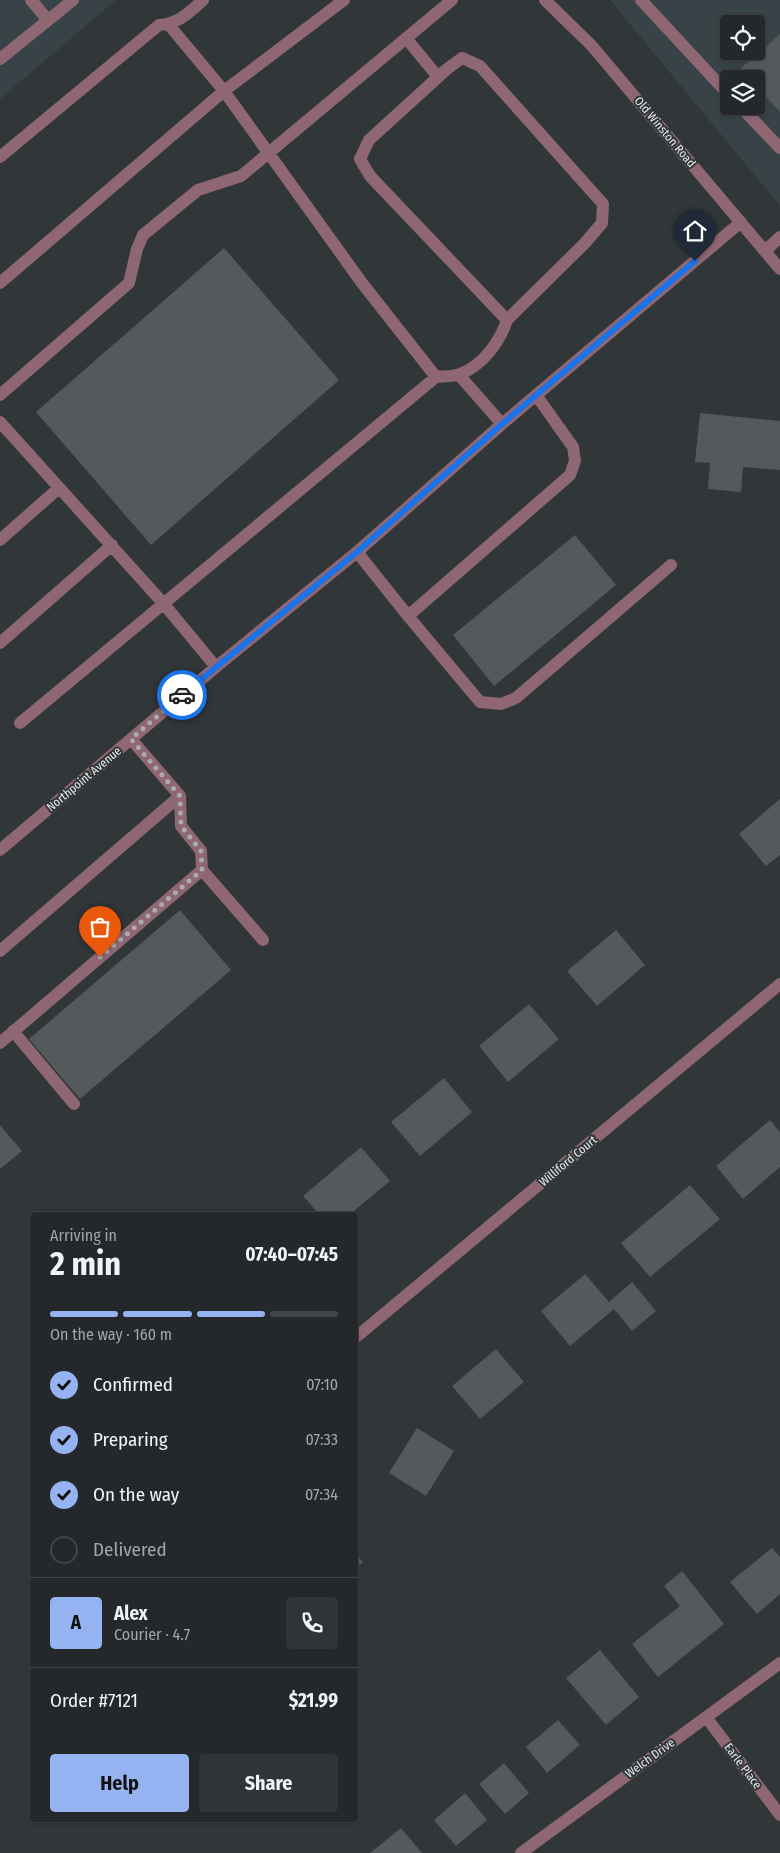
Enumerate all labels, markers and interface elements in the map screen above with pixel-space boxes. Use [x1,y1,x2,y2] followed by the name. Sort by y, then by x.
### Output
[720,15,765,115] map controls
[720,15,765,60] button: locate
[720,70,765,115] button: layers
[632,94,698,170] street label: Old Winston Road
[674,210,716,261] pin
[681,217,709,245] icon: home
[157,670,207,720] courier
[168,681,196,709] icon: car
[44,744,124,814] street label: Northpoint Avenue
[79,906,121,957] pin
[86,913,114,941] icon: bag
[536,1133,600,1189] street label: Williford Court
[50,1226,117,1245] text: Arriving in
[245,1243,338,1266] text: 07:40–07:45
[50,1245,121,1283] text: 2 min
[50,1325,172,1344] text: On the way · 160 m
[50,1371,78,1399] icon: check
[93,1373,173,1396] text: Confirmed
[306,1375,338,1394] text: 07:10
[50,1426,78,1454] icon: check
[93,1428,168,1451] text: Preparing
[306,1430,338,1449] text: 07:33
[50,1481,78,1509] icon: check
[93,1483,179,1506] text: On the way
[305,1485,338,1504] text: 07:34
[93,1538,167,1561] text: Delivered
[286,1597,338,1649] button: phone
[114,1602,148,1625] text: Alex
[71,1611,81,1634] text: A
[114,1625,190,1644] text: Courier · 4.7
[50,1689,138,1712] text: Order #7121
[289,1689,338,1712] text: $21.99
[623,1735,677,1781] street label: Welch Drive
[721,1740,765,1792] street label: Earle Place
[50,1754,189,1812] button: Help
[199,1754,338,1812] button: Share

